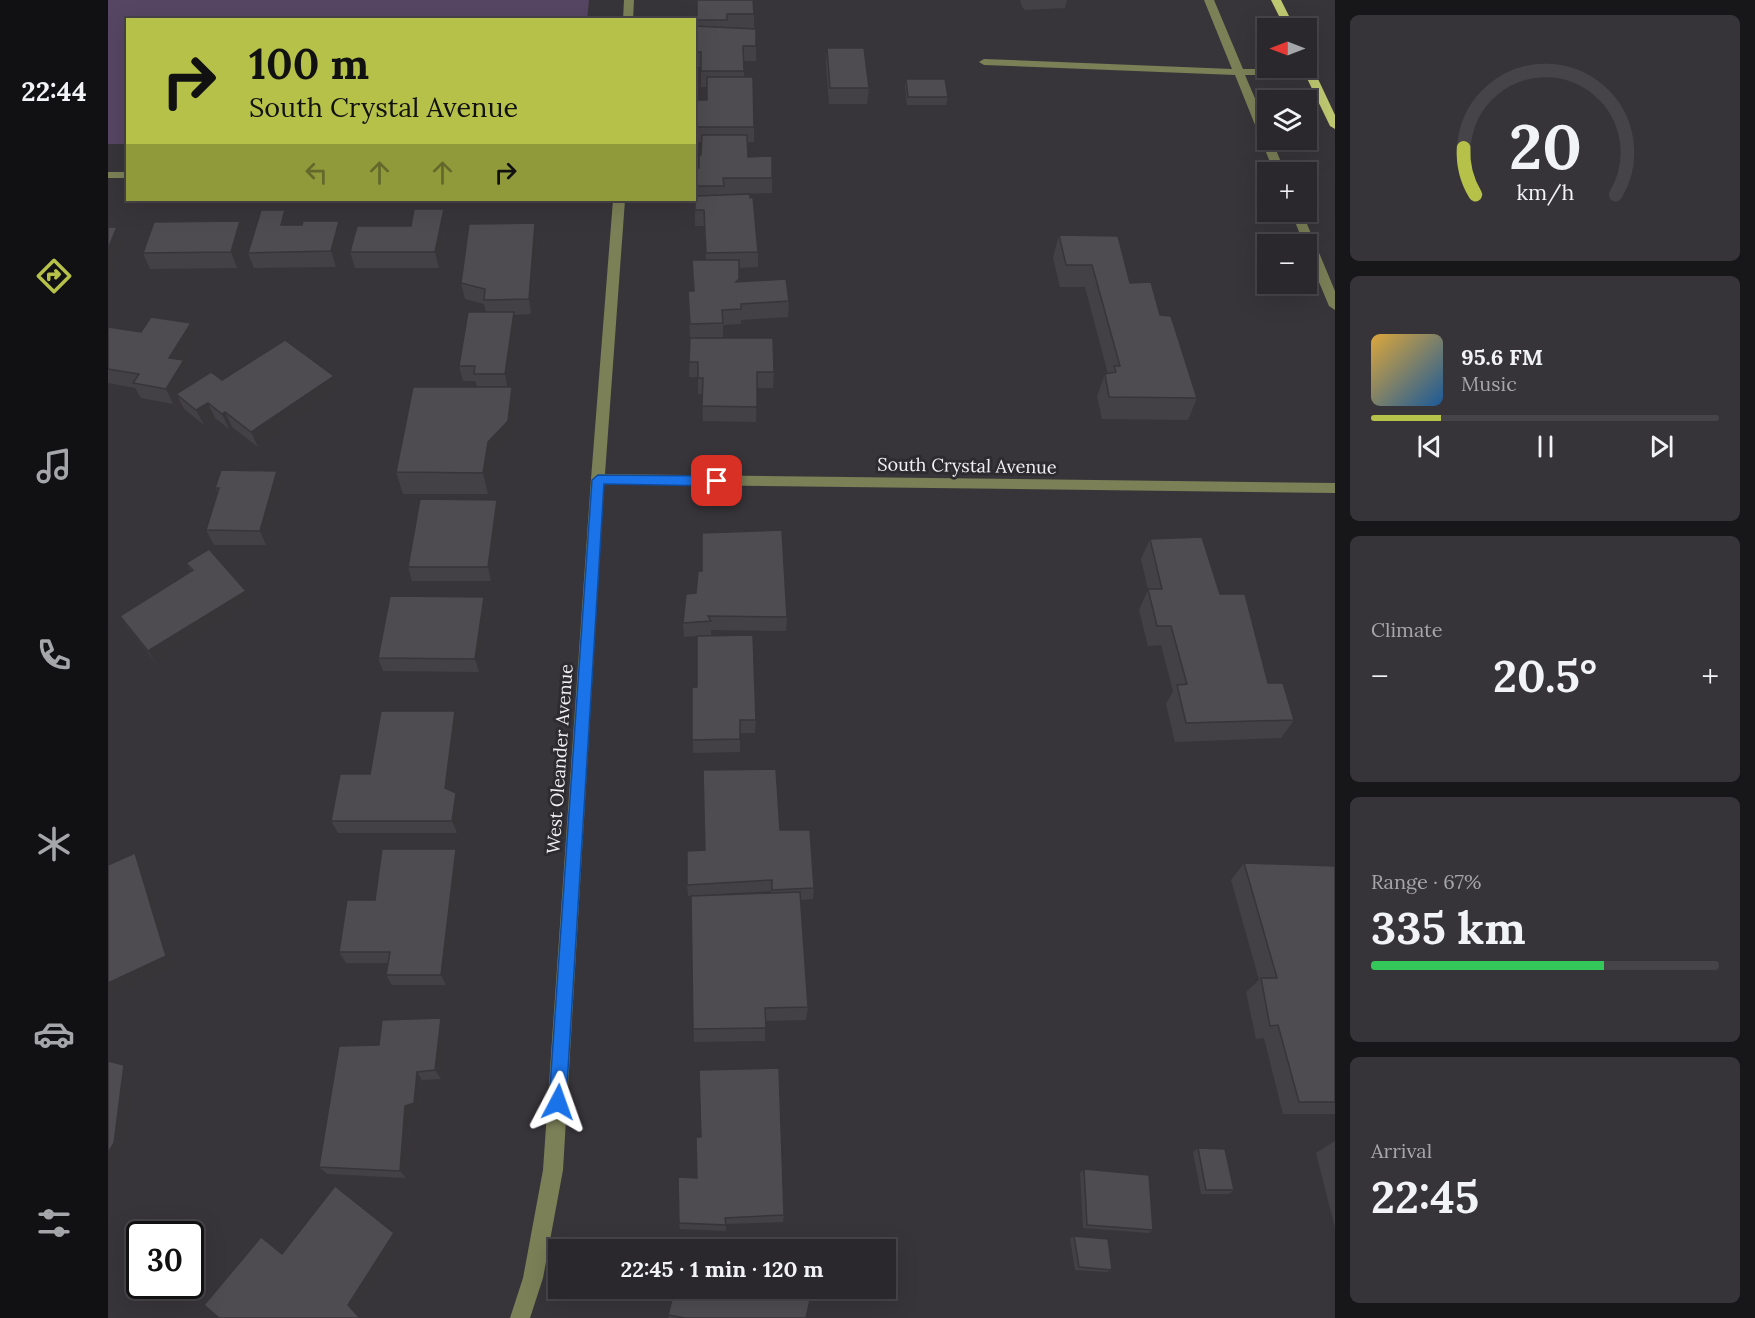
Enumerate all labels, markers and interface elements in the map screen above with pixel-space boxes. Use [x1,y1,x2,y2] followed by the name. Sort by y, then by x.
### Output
[1257,18,1317,78] north arrow
[1257,18,1317,294] map controls
[249,37,369,91] text: 100 m
[150,42,228,120] icon: right
[21,74,87,108] text: 22:44
[249,90,518,124] text: South Crystal Avenue
[1257,90,1317,150] button: layers
[1509,106,1581,186] text: 20
[300,156,333,189] icon: left
[363,156,396,189] icon: ahead
[426,156,459,189] icon: ahead
[489,156,522,189] icon: right
[1257,162,1317,222] button: +
[1516,178,1574,206] text: km/h
[1257,234,1317,294] button: −
[33,255,75,297] icon: directions
[1461,343,1543,371] text: 95.6 FM
[1461,371,1517,396] text: Music
[1413,430,1446,463] icon: previous
[1529,430,1562,463] icon: pause
[1645,430,1678,463] icon: next
[33,445,75,487] icon: music
[877,452,1057,479] street label: South Crystal Avenue
[691,455,742,506] pin
[700,464,733,497] icon: arrive
[1371,617,1443,642] text: Climate
[33,634,75,676] icon: phone
[1493,647,1597,704] text: 20.5°
[1371,655,1389,697] text: −
[1701,655,1719,697] text: +
[541,663,578,855] street label: West Oleander Avenue
[33,823,75,865] icon: climate
[1371,869,1481,894] text: Range · 67%
[1371,899,1526,956] text: 335 km
[33,1013,75,1055] icon: car
[526,1070,590,1134] position arrow
[1371,1138,1432,1163] text: Arrival
[1371,1168,1479,1225] text: 22:45
[33,1202,75,1244] icon: filters
[126,1221,204,1299] speed limit sign: 30
[621,1255,823,1283] text: 22:45 · 1 min · 120 m

